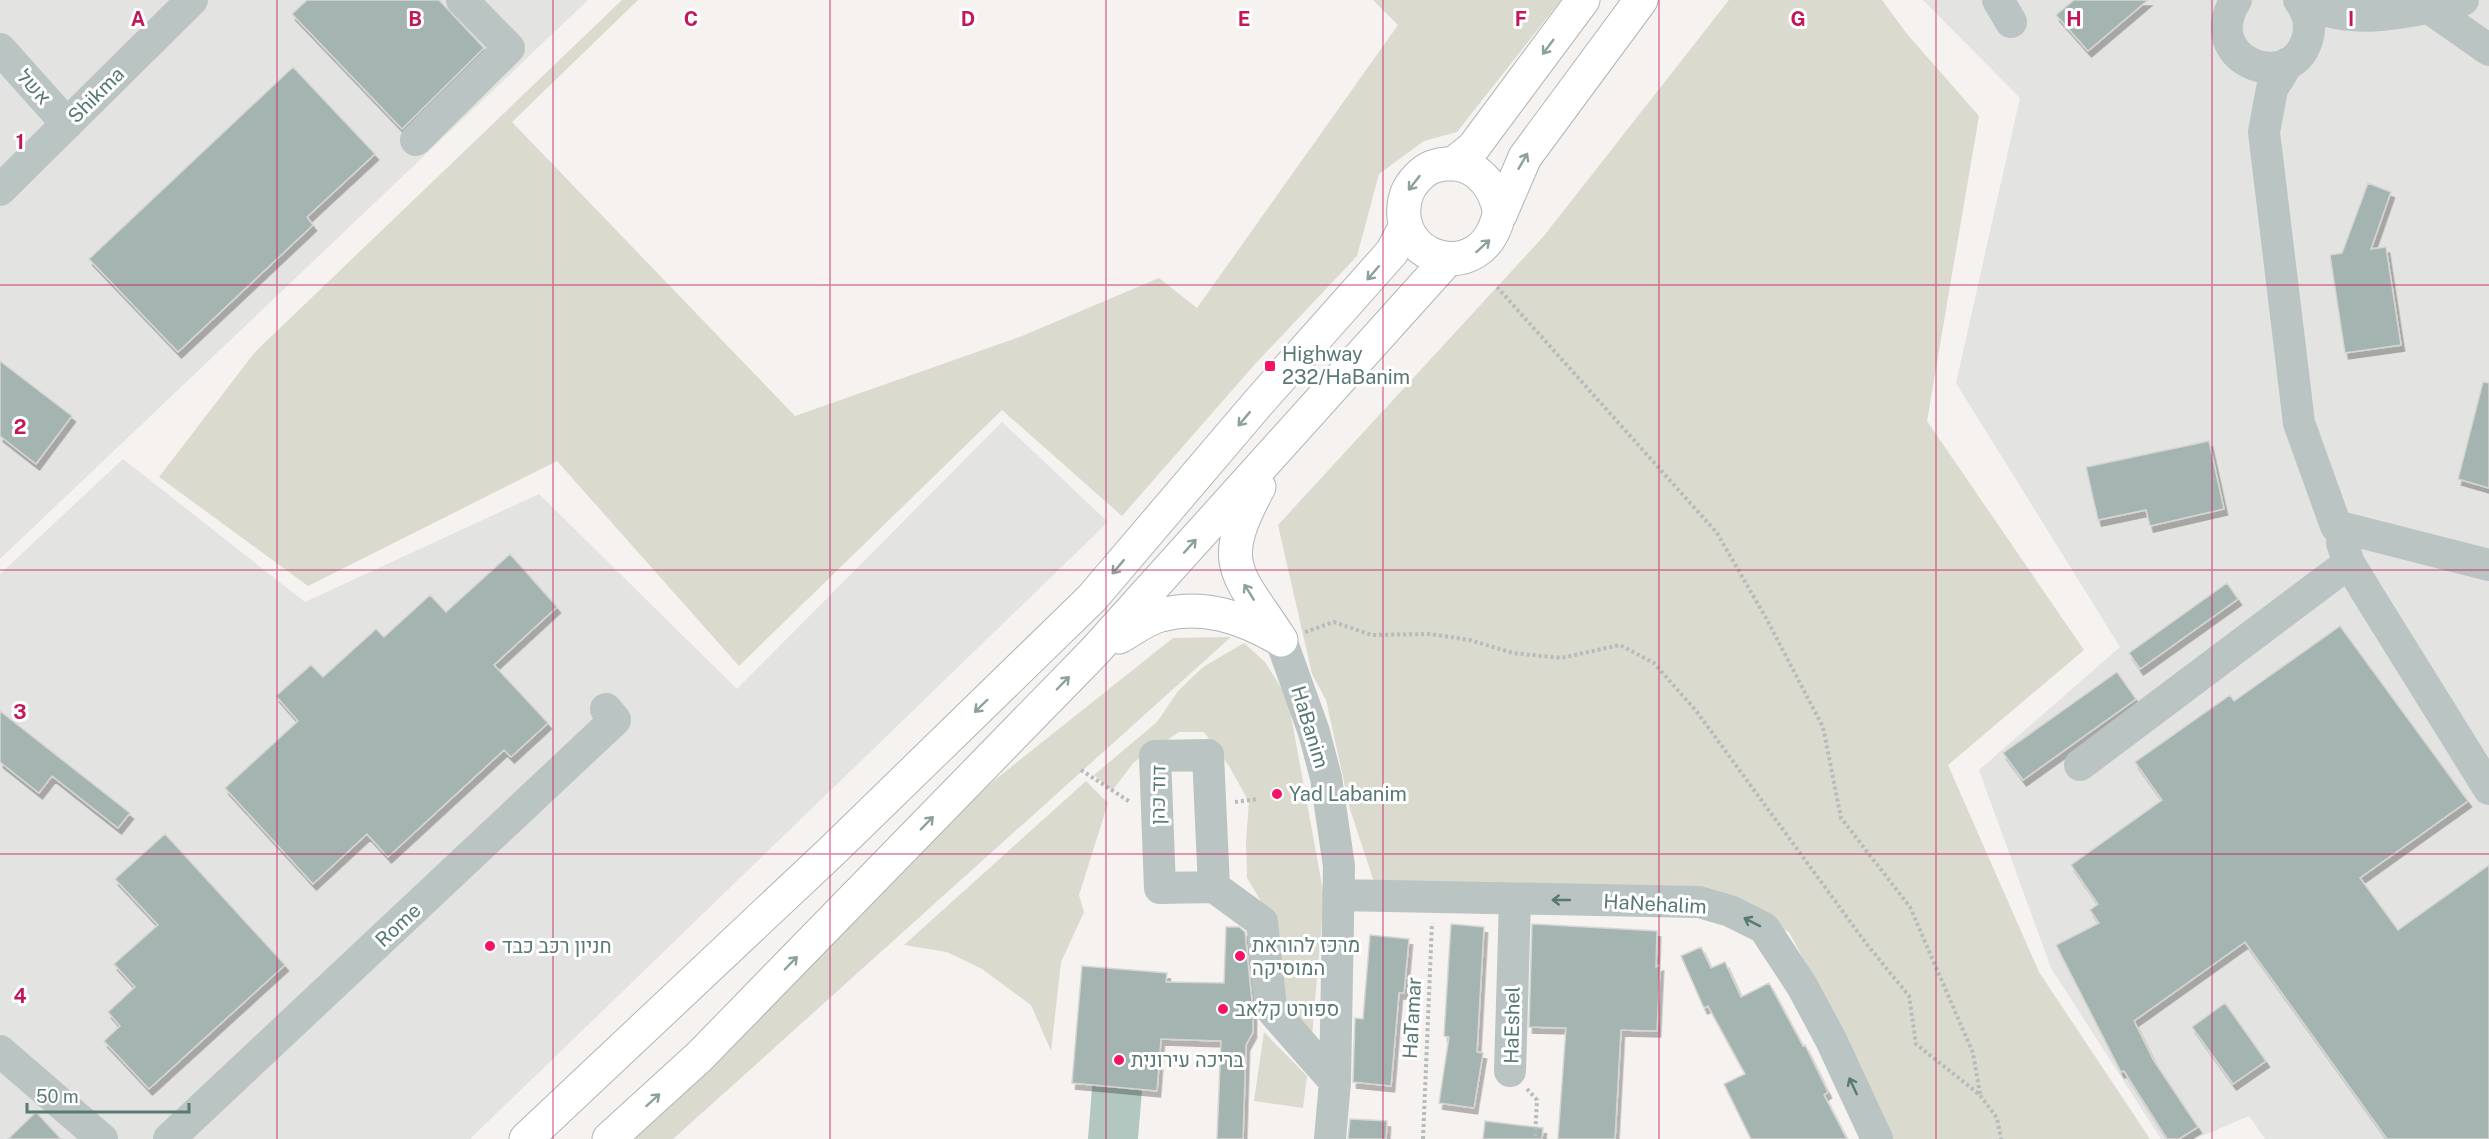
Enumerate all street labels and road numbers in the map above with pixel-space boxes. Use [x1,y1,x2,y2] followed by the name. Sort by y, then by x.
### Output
[63,62,129,128] street label: Shikma
[12,64,56,110] street label: אשל
[1286,683,1334,771] street label: HaBanim
[1145,765,1171,825] street label: דוד כהן
[1603,889,1707,919] street label: HaNehalim
[370,898,426,952] street label: Rome
[1398,976,1426,1060] street label: HaTamar
[1499,986,1525,1064] street label: HaEshel

